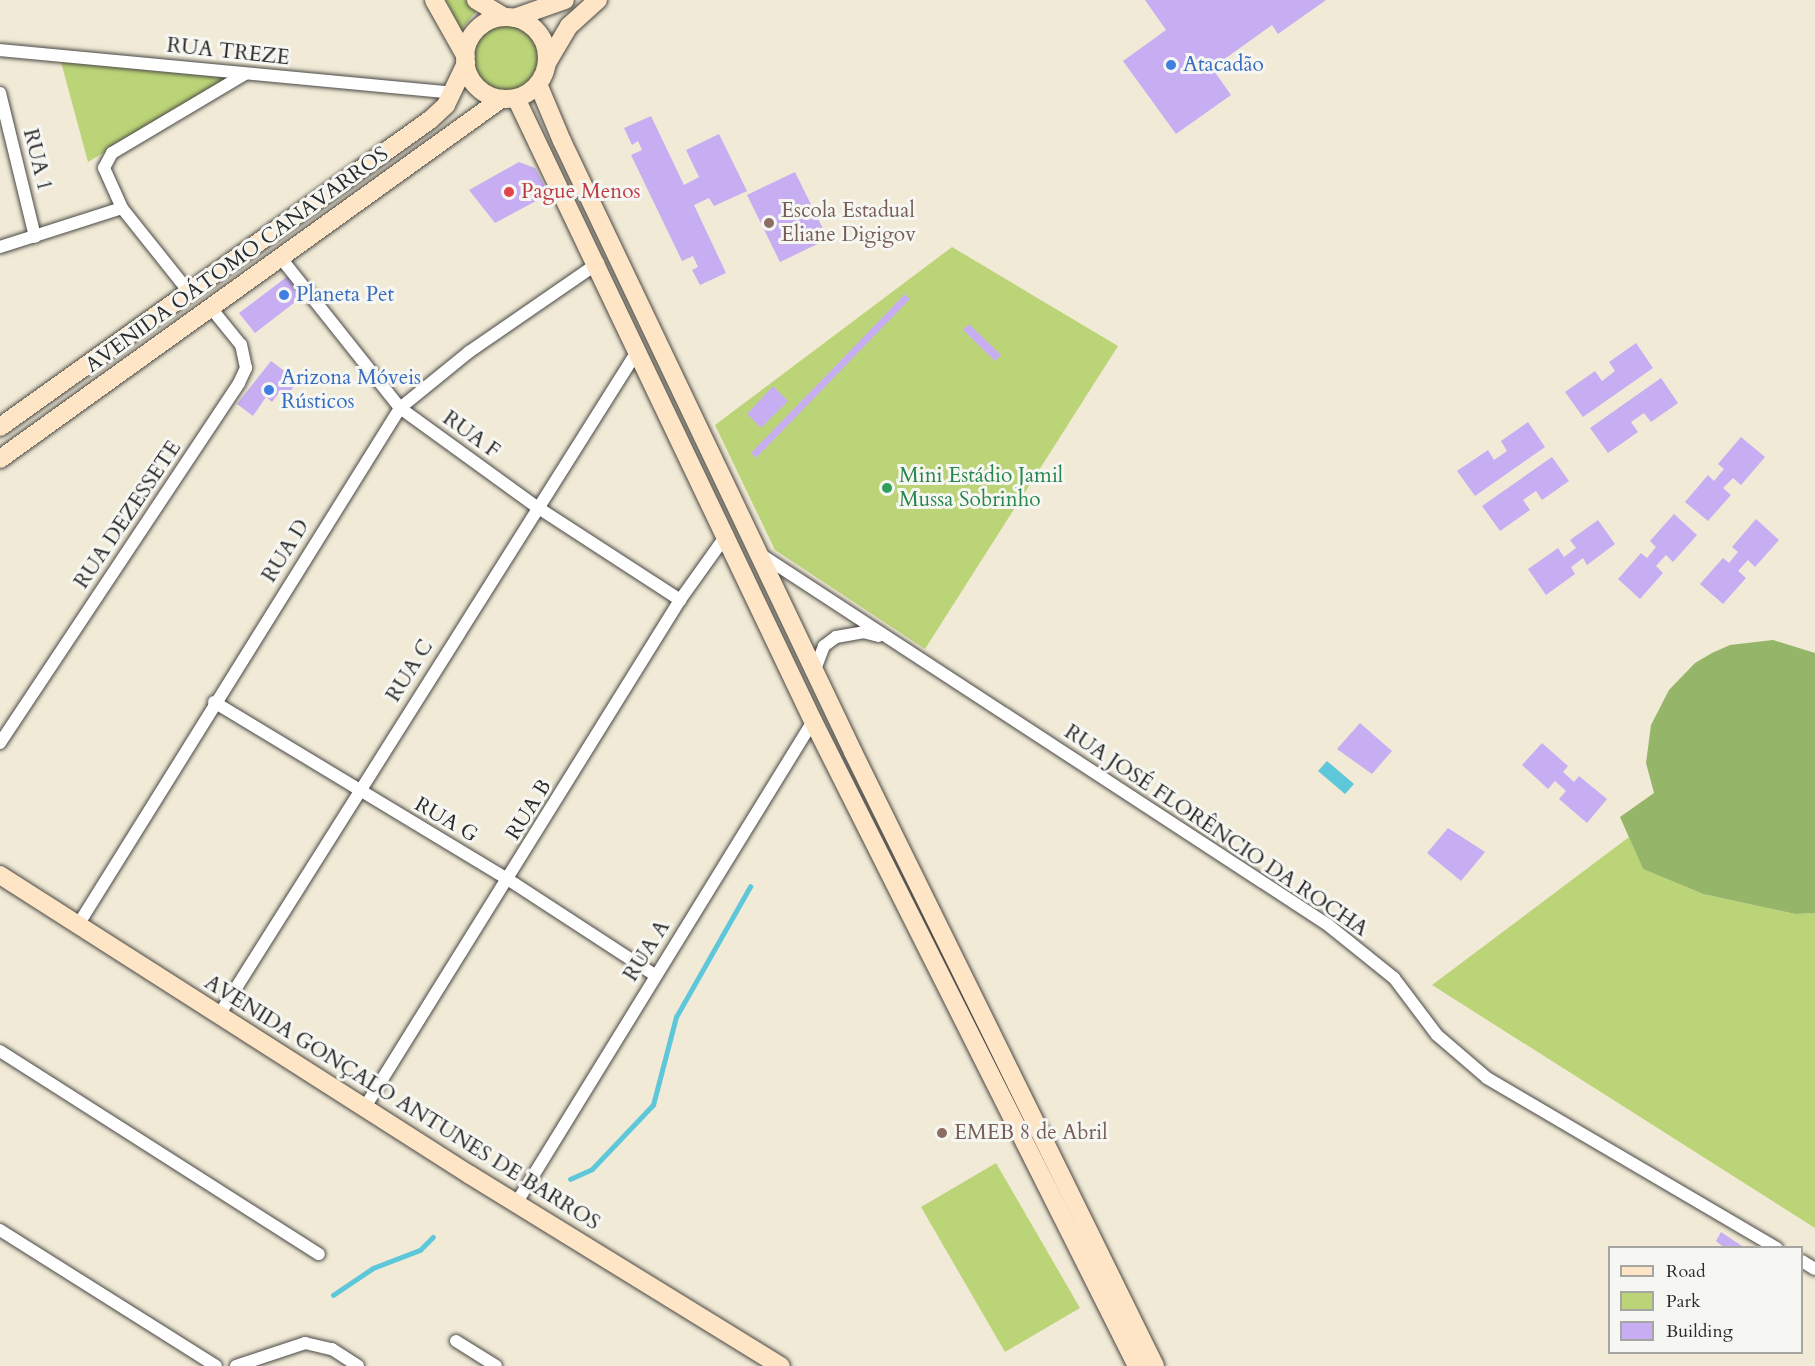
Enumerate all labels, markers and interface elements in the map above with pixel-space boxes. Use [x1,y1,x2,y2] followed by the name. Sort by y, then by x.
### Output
[165,33,291,71] street label: RUA TREZE
[1183,52,1264,78] place label: Atacadão
[1164,58,1178,72] marker: Atacadão
[17,126,57,194] street label: RUA 1
[81,142,393,378] street label: AVENIDA OÁTOMO CANAVARROS
[521,179,641,205] place label: Pague Menos
[502,185,516,199] marker: Pague Menos
[781,198,916,248] place label: Escola Estadual Eliane Digigov
[762,216,776,230] marker: Escola Estadual Eliane Digigov
[296,282,394,308] place label: Planeta Pet
[277,288,291,302] marker: Planeta Pet
[281,365,421,415] place label: Arizona Móveis Rústicos
[262,383,276,397] marker: Arizona Móveis Rústicos
[438,406,504,464] street label: RUA F
[69,436,187,594] street label: RUA DEZESSETE
[899,463,1063,513] place label: Mini Estádio Jamil Mussa Sobrinho
[880,481,894,495] marker: Mini Estádio Jamil Mussa Sobrinho
[257,515,315,587] street label: RUA D
[381,635,439,707] street label: RUA C
[1059,720,1373,942] street label: RUA JOSÉ FLORÊNCIO DA ROCHA
[501,775,557,845] street label: RUA B
[410,792,482,848] street label: RUA G
[619,916,675,986] street label: RUA A
[200,970,604,1236] street label: AVENIDA GONÇALO ANTUNES DE BARROS
[954,1120,1107,1146] place label: EMEB 8 de Abril
[935,1126,949,1140] marker: EMEB 8 de Abril
[1608,1246,1803,1354] legend
[1666,1259,1706,1284] text: Road
[1666,1289,1701,1314] text: Park
[1666,1319,1733,1344] text: Building

